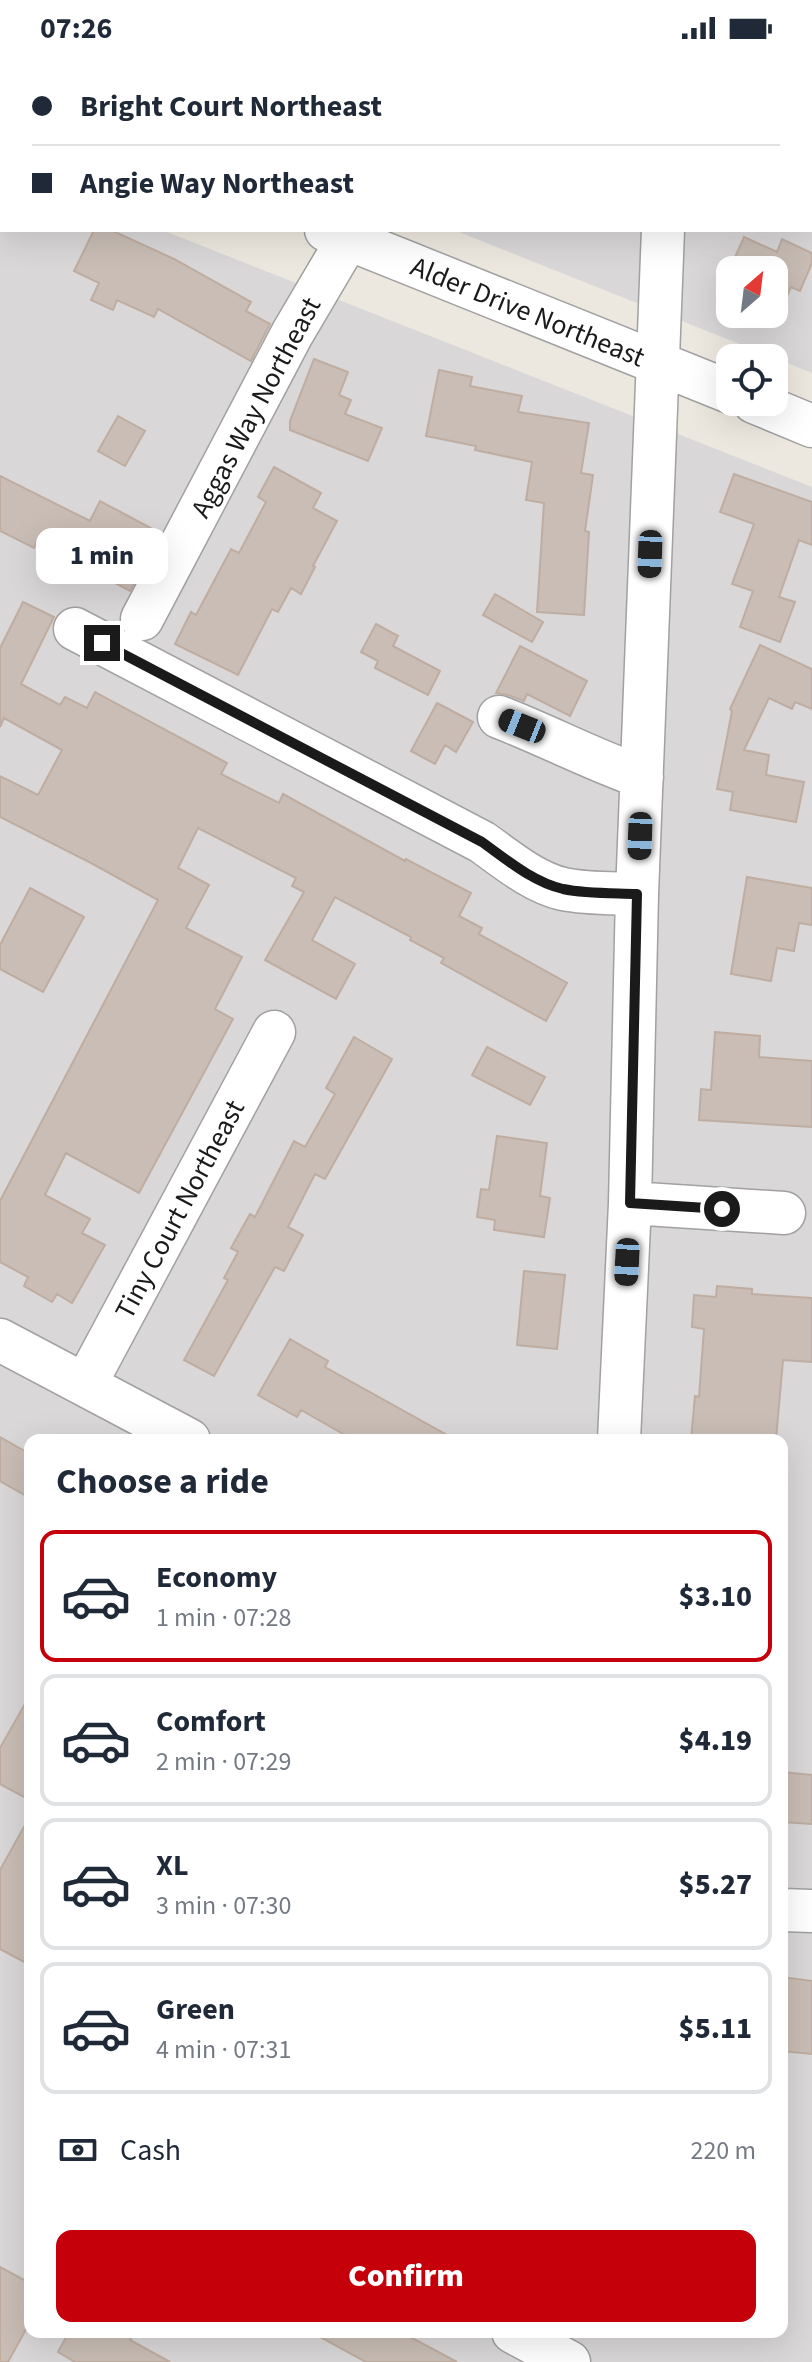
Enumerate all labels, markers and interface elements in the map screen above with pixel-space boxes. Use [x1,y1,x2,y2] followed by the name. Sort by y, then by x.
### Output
[40,7,112,50] text: 07:26
[80,85,382,128] text: Bright Court Northeast
[80,162,354,205] text: Angie Way Northeast
[405,247,651,377] street label: Alder Drive Northeast
[716,256,788,328] north arrow
[716,256,788,416] map controls
[181,290,331,525] street label: Aggas Way Northeast
[716,344,788,416] button: locate
[36,527,168,583] callout: 1 min
[637,530,663,578] car
[70,537,134,574] text: 1 min
[84,625,120,661] route end
[495,706,549,746] car
[627,812,653,860] car
[105,1092,255,1326] street label: Tiny Court Northeast
[704,1191,740,1227] route start
[614,1237,640,1287] car
[56,1456,269,1507] text: Choose a ride
[156,1556,277,1599] text: Economy
[60,1560,132,1632] icon: car
[679,1575,752,1618] text: $3.10
[156,1599,291,1636] text: 1 min · 07:28
[156,1700,266,1743] text: Comfort
[60,1704,132,1776] icon: car
[679,1719,752,1762] text: $4.19
[156,1743,291,1780] text: 2 min · 07:29
[156,1844,189,1887] text: XL
[60,1848,132,1920] icon: car
[679,1863,752,1906] text: $5.27
[156,1887,291,1924] text: 3 min · 07:30
[156,1988,235,2031] text: Green
[60,1992,132,2064] icon: car
[679,2007,752,2050] text: $5.11
[156,2031,291,2068] text: 4 min · 07:31
[56,2128,100,2172] icon: cash
[120,2129,181,2172] text: Cash
[690,2132,756,2169] text: 220 m
[56,2230,756,2322] button: Confirm

